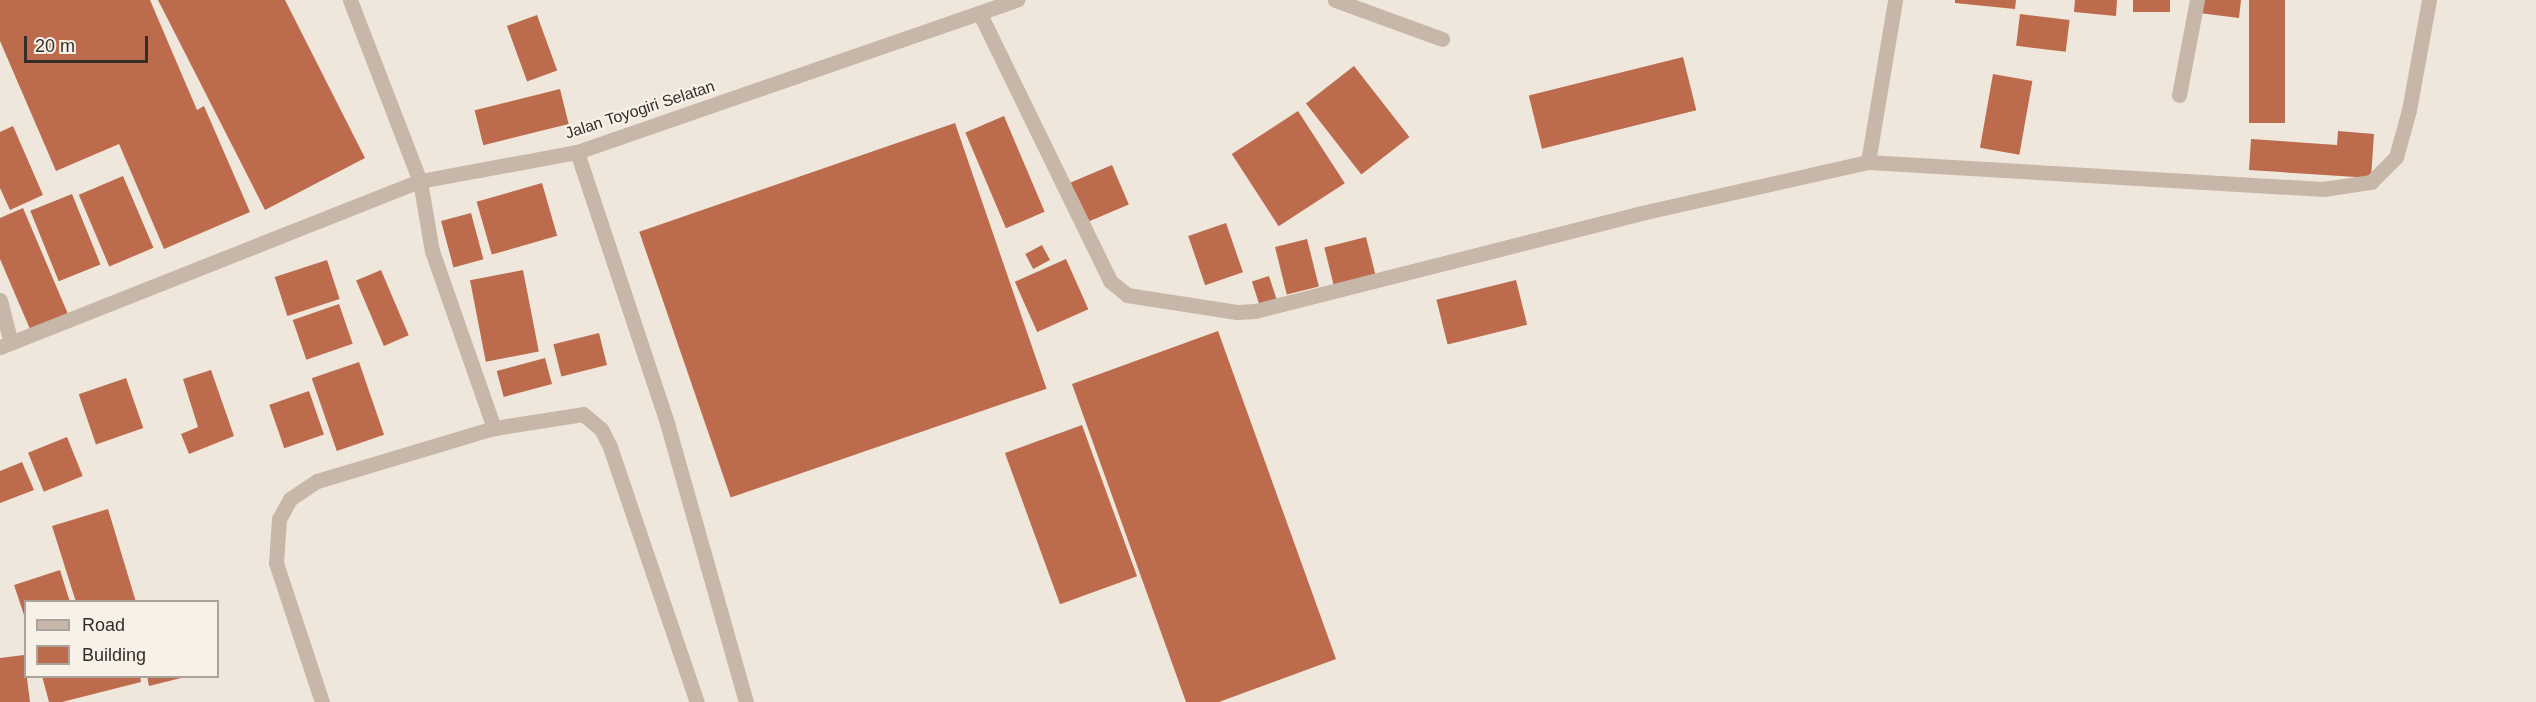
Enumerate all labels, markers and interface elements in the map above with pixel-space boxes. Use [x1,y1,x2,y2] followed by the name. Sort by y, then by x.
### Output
[27,24,152,62] scale bar
[35,36,75,56] text: 20 m
[563,77,717,143] street label: Jalan Toyogiri Selatan
[24,600,219,678] legend
[82,615,125,635] text: Road
[82,645,146,665] text: Building

